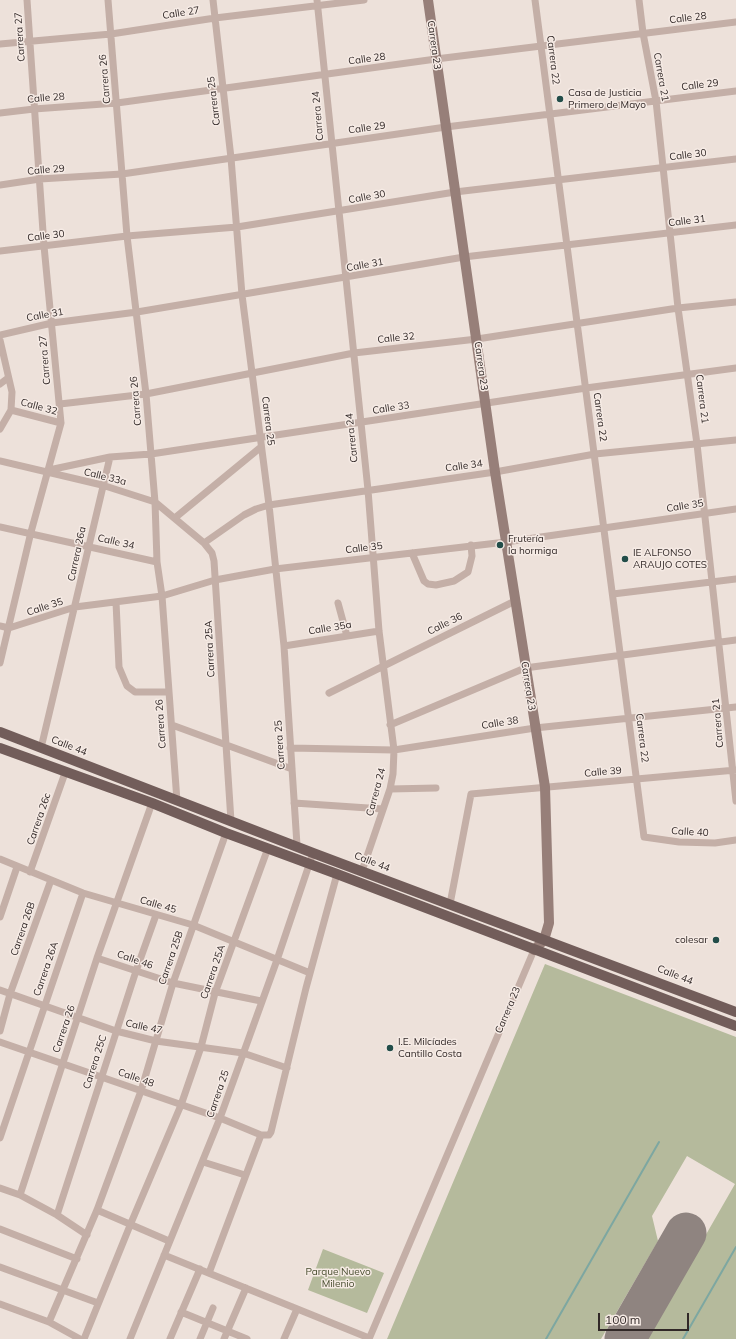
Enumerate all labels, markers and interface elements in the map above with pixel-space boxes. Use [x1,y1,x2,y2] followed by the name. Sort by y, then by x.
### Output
[162,4,200,22] street label: Calle 27
[669,10,707,26] street label: Calle 28
[12,12,28,62] street label: Carrera 27
[425,20,443,70] street label: Carrera 23
[544,35,562,85] street label: Carrera 22
[348,50,386,68] street label: Calle 28
[651,52,671,102] street label: Carrera 21
[97,54,113,104] street label: Carrera 26
[205,76,223,126] street label: Carrera 25
[681,77,719,93] street label: Calle 29
[568,87,646,110] place label: Casa de Justicia Primero de Mayo
[27,90,65,106] street label: Calle 28
[310,91,326,141] street label: Carrera 24
[555,94,565,104] marker: Casa de Justicia Primero de Mayo
[348,119,386,137] street label: Calle 29
[669,147,707,163] street label: Calle 30
[27,162,65,178] street label: Calle 29
[347,188,387,206] street label: Calle 30
[668,213,706,229] street label: Calle 31
[27,228,65,244] street label: Calle 30
[345,256,385,274] street label: Calle 31
[25,306,65,324] street label: Calle 31
[377,330,415,346] street label: Calle 32
[37,335,53,385] street label: Carrera 27
[472,341,490,391] street label: Carrera 23
[693,374,711,424] street label: Carrera 21
[128,376,144,426] street label: Carrera 26
[591,392,609,442] street label: Carrera 22
[19,396,59,418] street label: Calle 32
[259,396,277,446] street label: Carrera 25
[372,399,410,417] street label: Calle 33
[343,413,361,463] street label: Carrera 24
[445,457,483,475] street label: Calle 34
[82,466,128,488] street label: Calle 33a
[666,497,704,515] street label: Calle 35
[65,526,89,582] street label: Carrera 26a
[96,532,136,552] street label: Calle 34
[508,533,557,556] place label: Frutería la hormiga
[345,540,383,556] street label: Calle 35
[495,540,505,550] marker: Frutería la hormiga
[633,547,707,570] place label: IE ALFONSO ARAUJO COTES
[620,554,630,564] marker: IE ALFONSO ARAUJO COTES
[25,596,65,618] street label: Calle 35
[426,610,464,638] street label: Calle 36
[308,619,352,637] street label: Calle 35a
[203,620,217,678] street label: Carrera 25A
[518,661,538,711] street label: Carrera 23
[710,698,726,748] street label: Carrera 21
[153,699,169,749] street label: Carrera 26
[633,713,651,763] street label: Carrera 22
[481,714,519,732] street label: Calle 38
[272,720,288,770] street label: Carrera 25
[49,734,89,758] street label: Calle 44
[584,764,622,780] street label: Calle 39
[364,767,388,817] street label: Carrera 24
[24,791,54,847] street label: Carrera 26c
[671,825,709,839] street label: Calle 40
[352,850,392,874] street label: Calle 44
[138,894,178,916] street label: Calle 45
[8,900,38,958] street label: Carrera 26B
[156,929,186,987] street label: Carrera 25B
[675,934,708,946] place label: colesar
[711,935,721,945] marker: colesar
[31,940,61,998] street label: Carrera 26A
[198,943,228,1001] street label: Carrera 25A
[115,948,155,972] street label: Calle 46
[655,963,695,987] street label: Calle 44
[493,985,523,1035] street label: Carrera 23
[50,1004,78,1054] street label: Carrera 26
[124,1017,164,1037] street label: Calle 47
[81,1033,109,1091] street label: Carrera 25C
[398,1036,462,1060] place label: I.E. Milcíades Cantillo Costa
[385,1043,395,1053] marker: I.E. Milcíades Cantillo Costa
[116,1066,156,1090] street label: Calle 48
[204,1069,232,1119] street label: Carrera 25
[305,1266,371,1290] park label: Parque Nuevo Milenio
[600,1305,691,1331] scale bar
[605,1312,640,1327] text: 100 m

